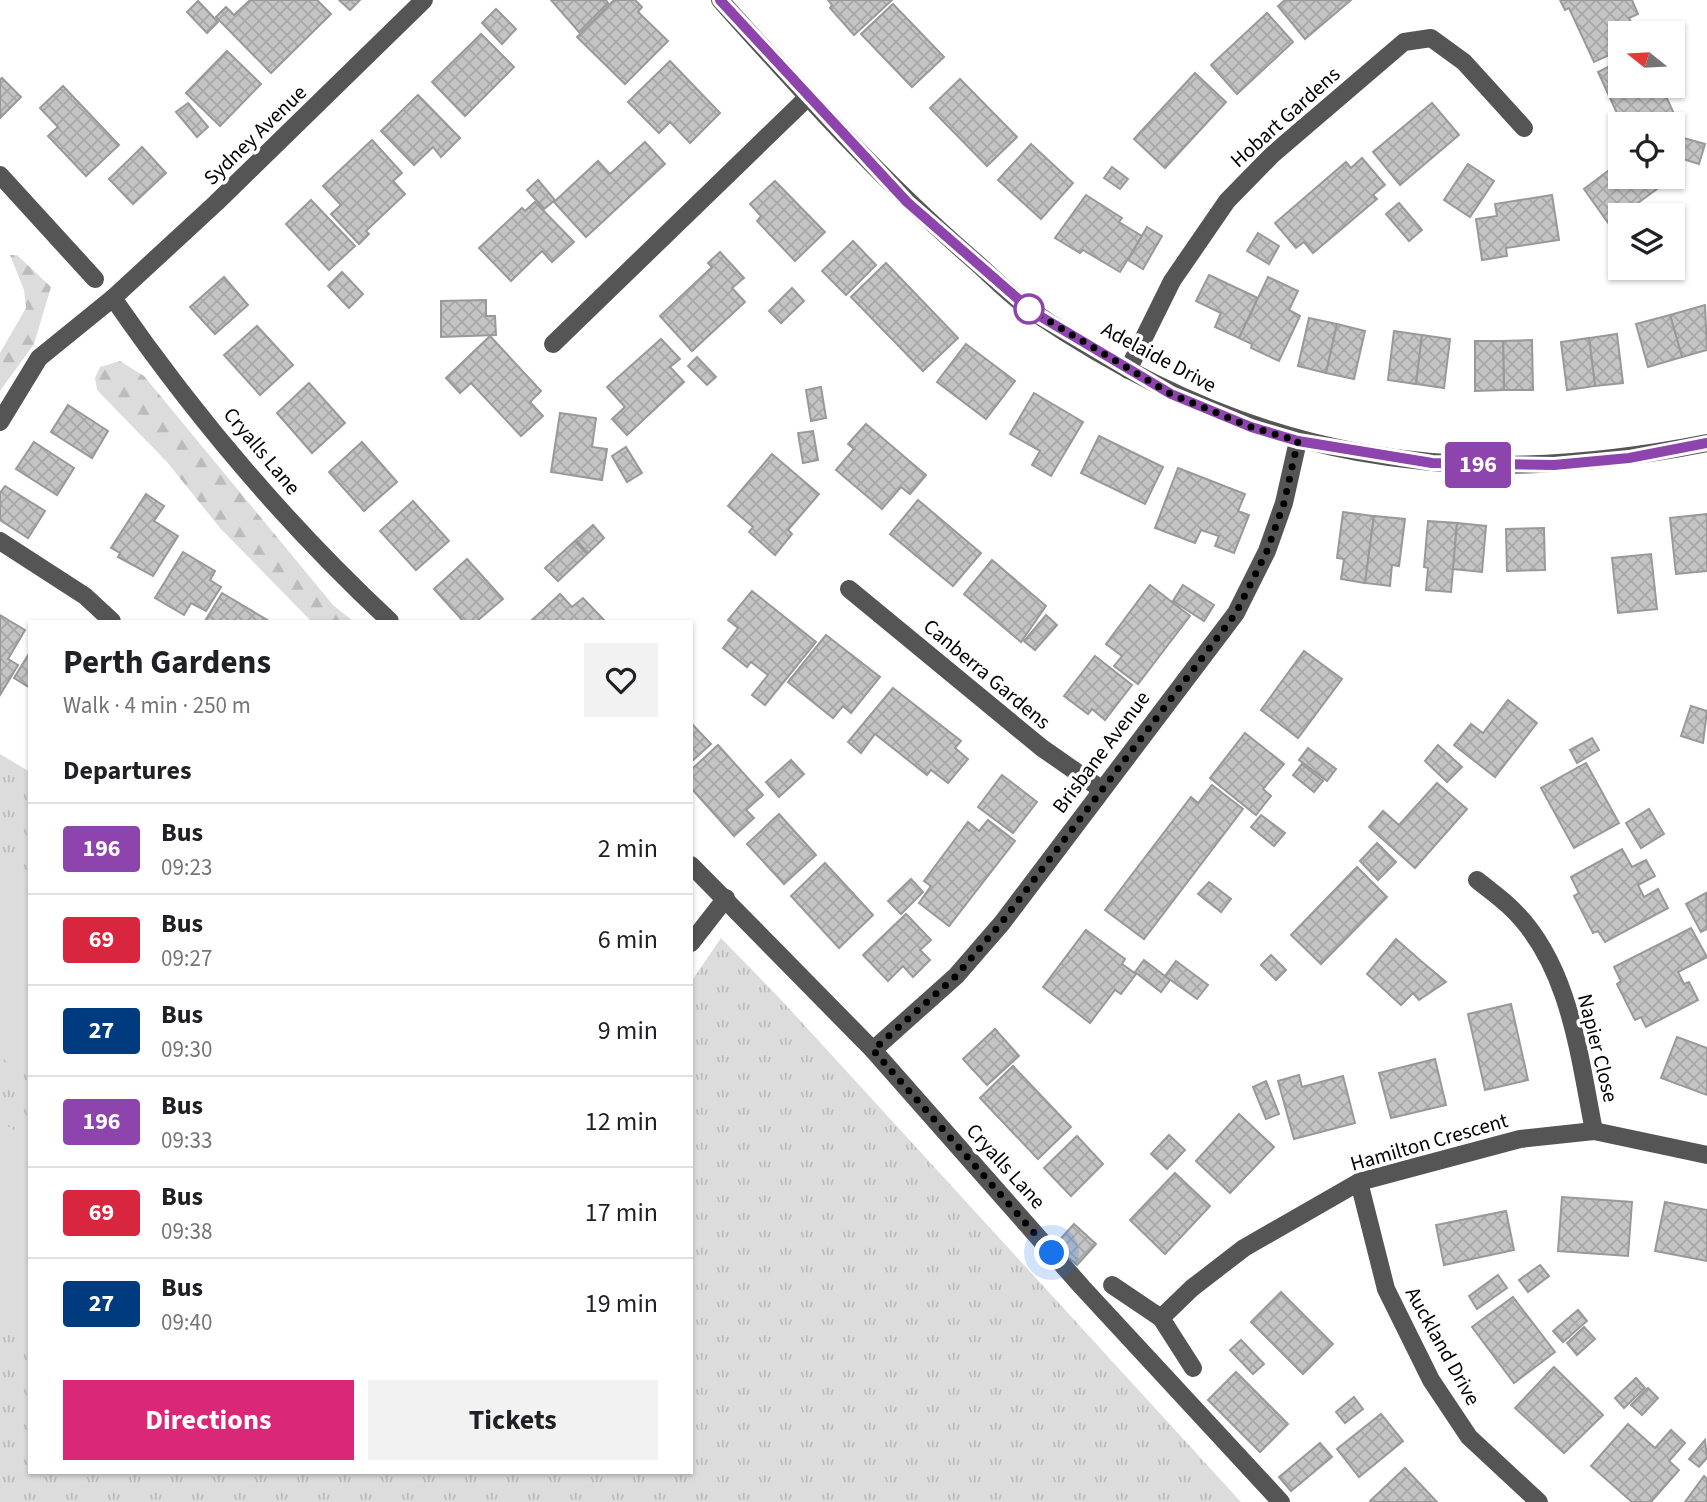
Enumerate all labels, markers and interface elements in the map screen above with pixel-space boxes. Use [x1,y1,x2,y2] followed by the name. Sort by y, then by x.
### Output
[1608,21,1685,98] north arrow
[1608,21,1685,280] map controls
[1223,59,1347,175] street label: Hobart Gardens
[197,78,313,192] street label: Sydney Avenue
[1608,112,1685,189] button: locate
[1608,203,1685,280] button: layers
[1014,294,1044,324] unlabelled marker
[1096,314,1222,400] street label: Adelaide Drive
[216,401,308,501] street label: Cryalls Lane
[1438,442,1518,488] line badge: 196
[1459,447,1497,482] text: 196
[917,612,1057,736] street label: Canberra Gardens
[63,639,271,686] text: Perth Gardens
[584,643,658,717] button: heart
[1045,685,1157,819] street label: Brisbane Avenue
[63,689,251,722] text: Walk · 4 min · 250 m
[63,752,191,789] text: Departures
[161,814,203,851] text: Bus
[598,830,658,867] text: 2 min
[82,831,121,866] text: 196
[161,851,212,884] text: 09:23
[161,905,203,942] text: Bus
[598,921,658,958] text: 6 min
[89,922,114,957] text: 69
[161,942,212,975] text: 09:27
[1570,991,1626,1105] street label: Napier Close
[161,996,203,1033] text: Bus
[598,1012,658,1049] text: 9 min
[89,1013,114,1048] text: 27
[161,1033,212,1066] text: 09:30
[161,1087,203,1124] text: Bus
[585,1103,658,1140] text: 12 min
[82,1104,121,1139] text: 196
[1347,1105,1511,1179] street label: Hamilton Crescent
[959,1117,1053,1215] street label: Cryalls Lane
[161,1124,212,1157] text: 09:33
[161,1178,203,1215] text: Bus
[585,1194,658,1231] text: 17 min
[89,1195,114,1230] text: 69
[161,1215,212,1248] text: 09:38
[1034,1235,1069,1270] your location
[161,1269,203,1306] text: Bus
[1398,1281,1488,1411] street label: Auckland Drive
[585,1285,658,1322] text: 19 min
[89,1286,114,1321] text: 27
[161,1306,212,1339] text: 09:40
[63,1380,354,1460] button: Directions
[368,1380,658,1460] button: Tickets

